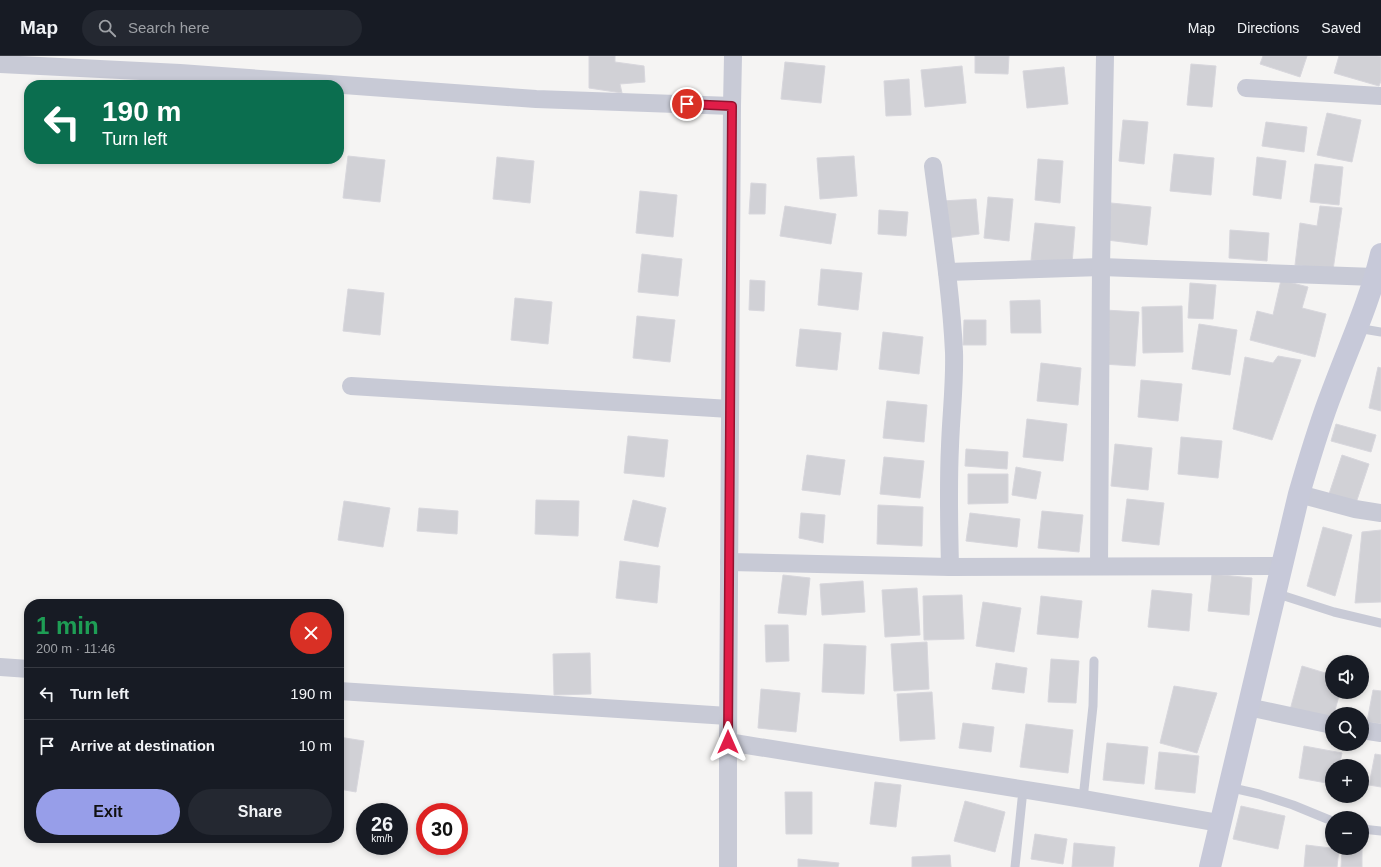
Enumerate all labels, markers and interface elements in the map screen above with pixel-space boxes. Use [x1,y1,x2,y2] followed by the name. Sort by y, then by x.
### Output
[82,10,362,46] search box
[20,17,58,38] text: Map
[96,17,118,39] icon: search
[128,19,210,36] text: Search here
[1188,20,1215,36] text: Map
[1237,20,1299,36] text: Directions
[1321,20,1361,36] text: Saved
[670,87,704,121] pin
[676,93,698,115] icon: arrive
[36,96,88,148] icon: left
[102,96,181,127] text: 190 m
[102,129,167,149] text: Turn left
[36,612,99,639] text: 1 min
[290,612,332,654] button: close
[36,641,115,656] text: 200 m · 11:46
[1325,655,1369,855] map controls
[1325,655,1369,699] button: sound
[36,683,58,705] icon: left
[70,685,129,702] text: Turn left
[290,685,332,702] text: 190 m
[1325,707,1369,751] button: search
[707,721,749,763] position arrow
[36,735,58,757] icon: arrive
[70,737,215,754] text: Arrive at destination
[299,737,332,754] text: 10 m
[1325,759,1369,803] button: +
[36,789,180,835] button: Exit
[188,789,332,835] button: Share
[416,803,468,855] speed limit sign: 30
[1325,811,1369,855] button: −
[371,813,393,835] text: 26
[371,833,393,844] text: km/h

